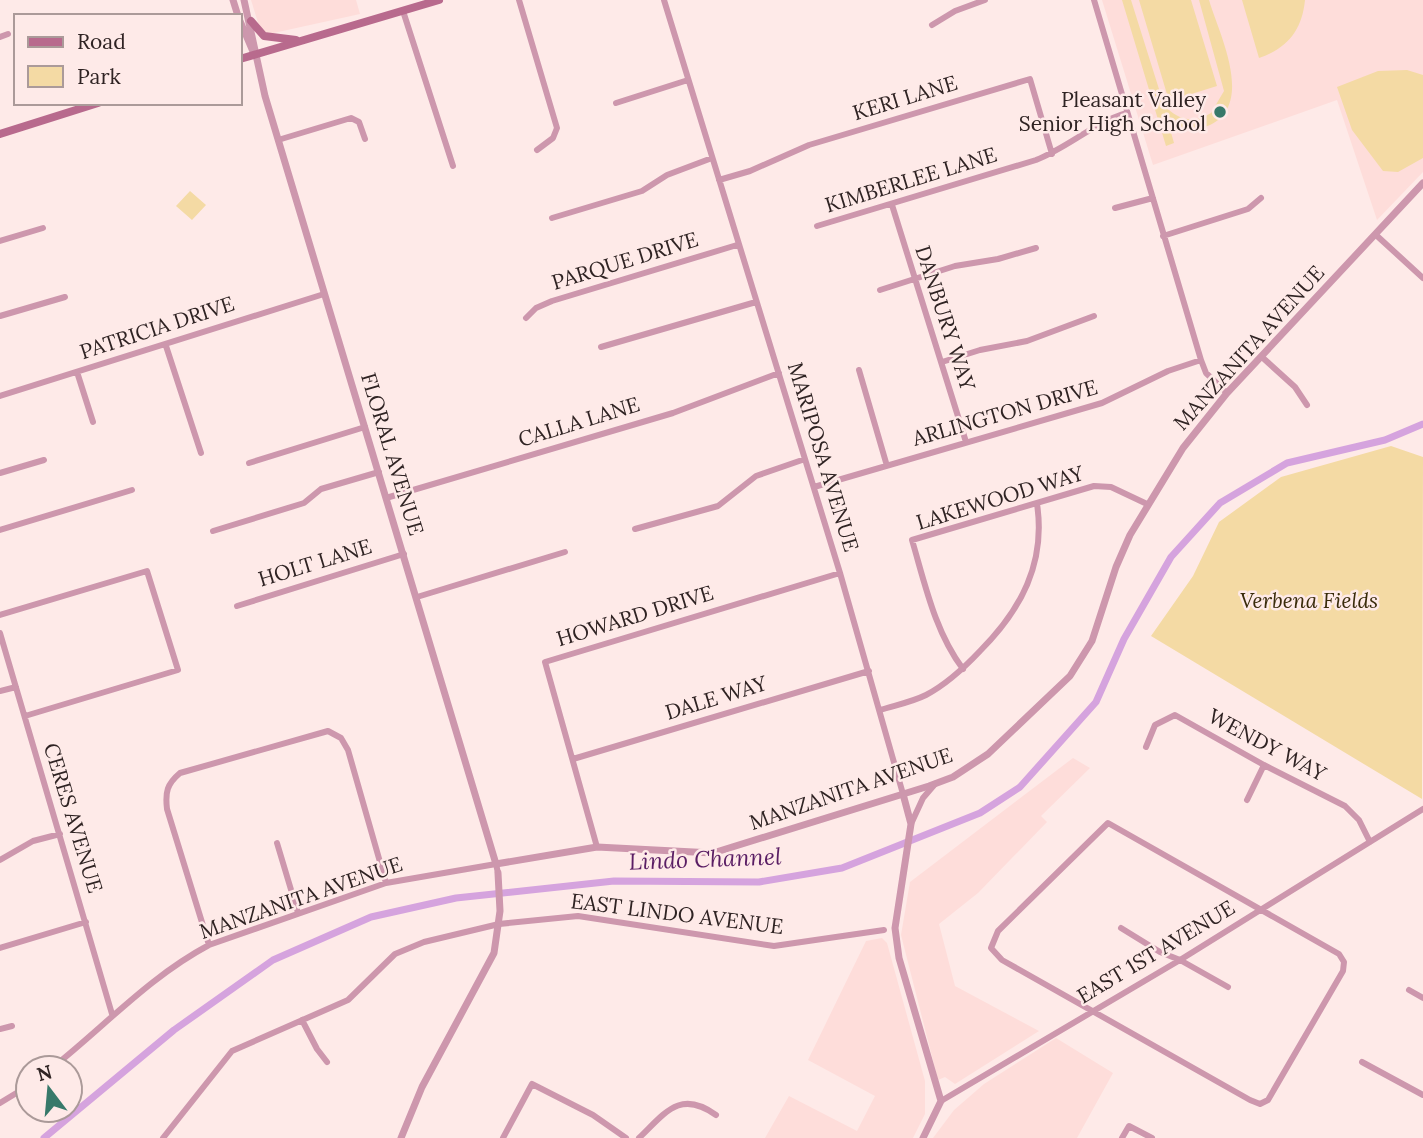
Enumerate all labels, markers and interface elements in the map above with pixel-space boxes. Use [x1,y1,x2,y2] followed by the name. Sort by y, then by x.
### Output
[14,14,242,105] legend
[77,28,126,55] text: Road
[77,63,121,90] text: Park
[849,69,960,126] street label: KERI LANE
[1019,86,1206,137] place label: Pleasant Valley Senior High School
[1212,104,1228,120] marker: Pleasant Valley Senior High School
[822,141,1000,218] street label: KIMBERLEE LANE
[548,225,701,296] street label: PARQUE DRIVE
[909,242,982,394] street label: DANBURY WAY
[1167,259,1330,436] street label: MANZANITA AVENUE
[76,290,238,365] street label: PATRICIA DRIVE
[782,359,865,555] street label: MARIPOSA AVENUE
[355,369,430,538] street label: FLORAL AVENUE
[908,373,1100,452] street label: ARLINGTON DRIVE
[515,390,643,453] street label: CALLA LANE
[913,459,1087,536] street label: LAKEWOOD WAY
[255,532,375,593] street label: HOLT LANE
[553,579,716,652] street label: HOWARD DRIVE
[1240,587,1378,614] park label: Verbena Fields
[662,669,771,726] street label: DALE WAY
[1204,702,1331,787] street label: WENDY WAY
[38,740,109,896] street label: CERES AVENUE
[746,741,956,836] street label: MANZANITA AVENUE
[628,841,782,876] water label: Lindo Channel
[196,850,406,945] street label: MANZANITA AVENUE
[569,887,785,940] street label: EAST LINDO AVENUE
[1072,894,1240,1009] street label: EAST 1ST AVENUE
[14,1054,84,1124] north arrow
[34,1059,55,1086] text: N

